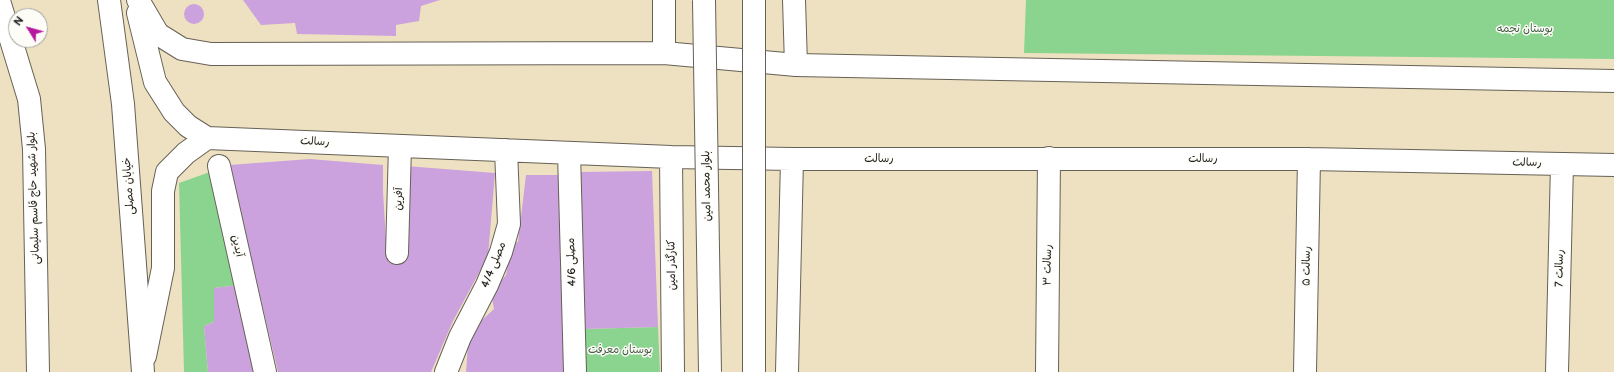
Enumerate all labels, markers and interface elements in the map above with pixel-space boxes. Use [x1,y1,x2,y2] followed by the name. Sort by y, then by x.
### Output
[8,8,48,48] north arrow
[11,14,26,28] text: N
[1497,22,1553,36] park label: بوستان نجمه
[25,131,43,265] street label: بلوار شهید حاج قاسم سلیمانی
[300,135,330,149] street label: رسالت
[700,151,714,221] street label: بلوار محمد امین
[864,152,894,166] street label: رسالت
[1188,152,1218,166] street label: رسالت
[1512,156,1542,170] street label: رسالت
[120,157,138,215] street label: خیابان مصلی
[392,187,406,211] street label: آفرین
[228,234,246,258] street label: آیدین
[565,237,579,287] street label: مصلی 4/6
[479,240,509,290] street label: مصلی 4/4
[665,240,679,290] street label: کنارگذر امین
[1041,244,1055,286] street label: رسالت ۳
[1300,246,1314,286] street label: رسالت ۵
[1553,249,1567,287] street label: رسالت 7
[588,343,652,357] park label: بوستان معرفت

